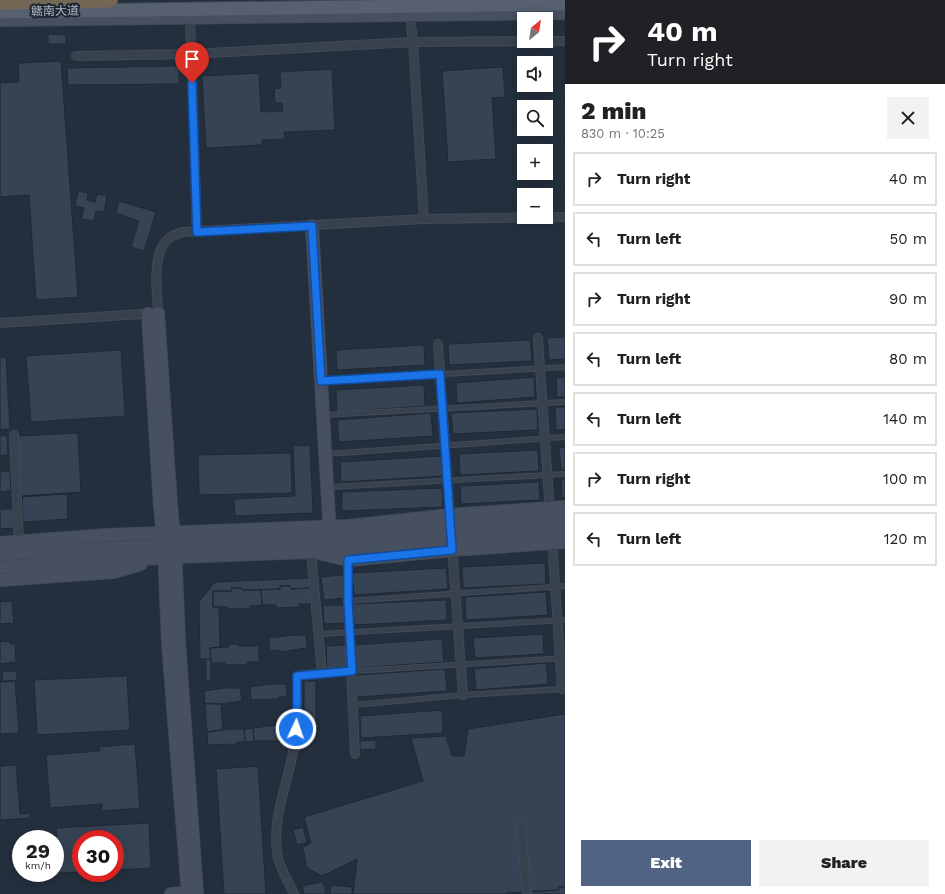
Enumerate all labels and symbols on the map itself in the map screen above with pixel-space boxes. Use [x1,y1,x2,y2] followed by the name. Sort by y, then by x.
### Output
[31,4,79,18] street label: 赣南大道
[517,12,553,48] north arrow
[175,42,209,83] pin
[275,708,317,750] position arrow
[72,830,124,882] speed limit sign: 30

